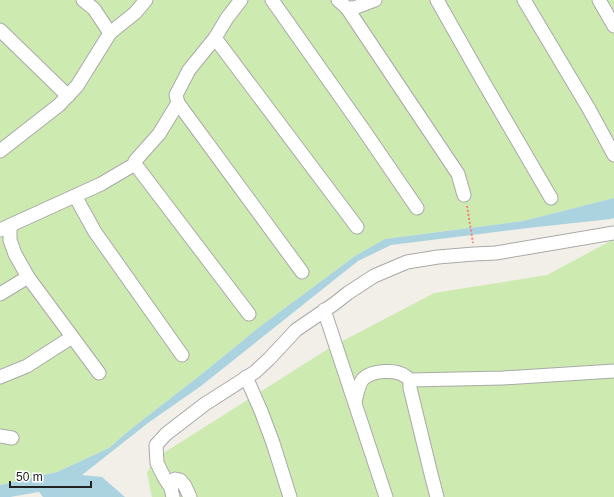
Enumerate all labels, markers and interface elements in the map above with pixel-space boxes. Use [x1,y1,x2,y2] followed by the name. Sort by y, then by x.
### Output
[10,463,91,489] scale bar
[16,470,43,484] text: 50 m

